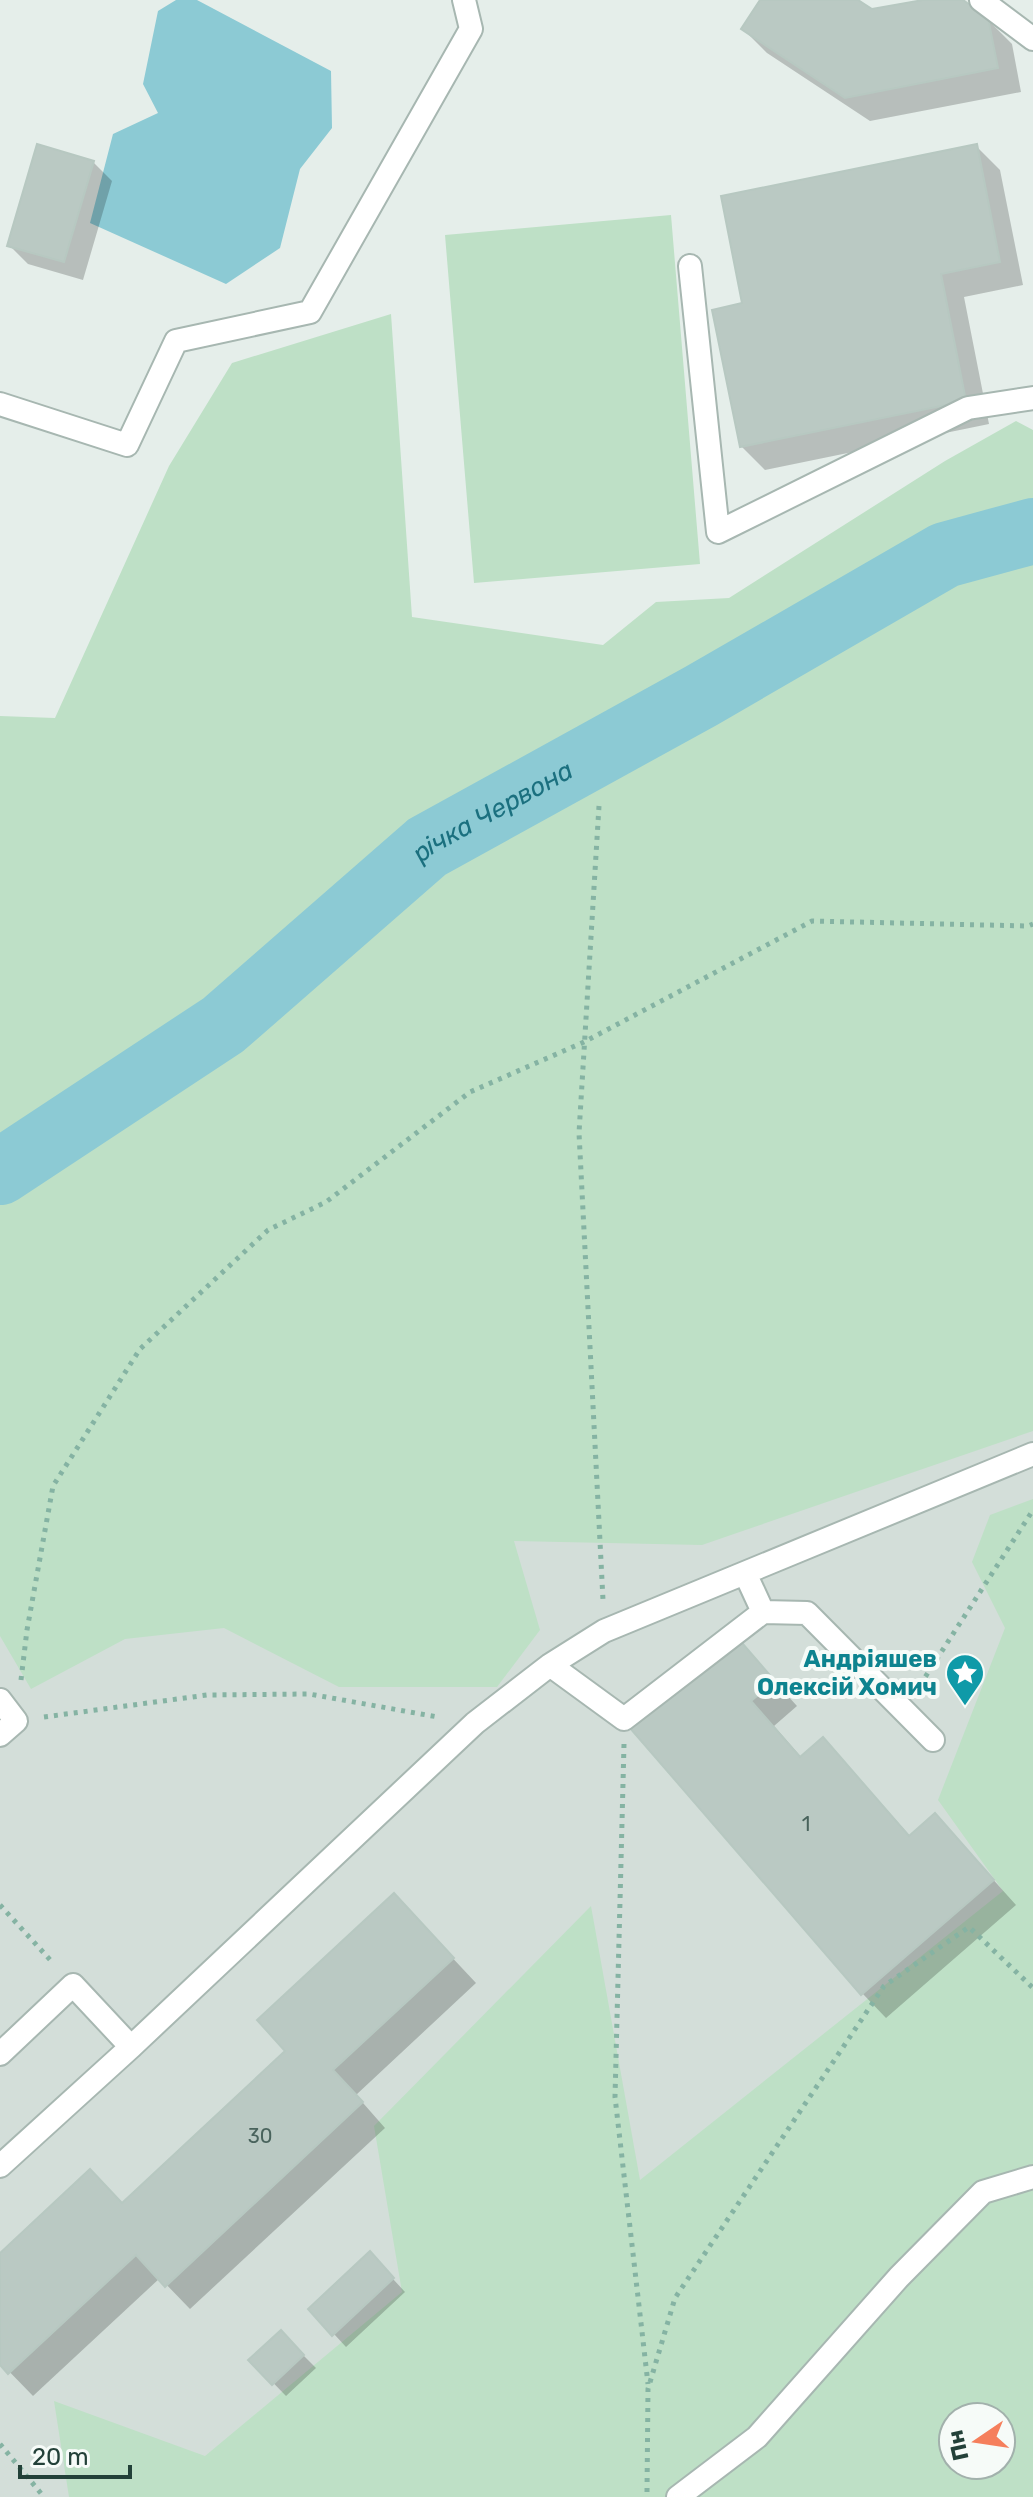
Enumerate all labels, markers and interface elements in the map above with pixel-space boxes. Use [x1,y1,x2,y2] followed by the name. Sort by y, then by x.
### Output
[405,754,578,869] water label: річка Червона
[757,1645,937,1701] place label: Андріяшев Олексій Хомич
[944,1652,986,1707] place icon: Андріяшев Олексій Хомич
[802,1812,810,1836] house number: 1
[248,2124,272,2148] house number: 30
[937,2401,1017,2481] north arrow
[941,2428,975,2463] text: Пн
[20,2429,130,2479] scale bar
[32,2443,89,2471] text: 20 m

